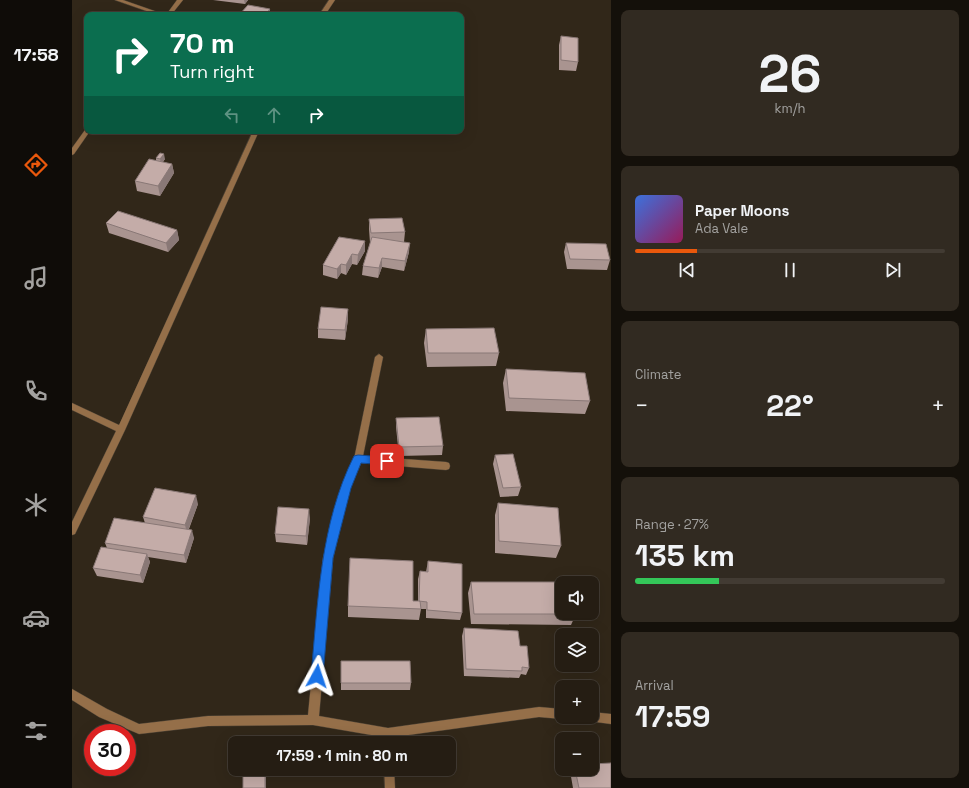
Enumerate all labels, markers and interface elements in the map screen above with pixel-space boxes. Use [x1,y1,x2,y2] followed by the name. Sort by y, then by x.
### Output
[170,25,235,61] text: 70 m
[104,28,156,80] icon: right
[758,41,822,107] text: 26
[13,43,59,66] text: 17:58
[170,60,254,83] text: Turn right
[775,100,805,117] text: km/h
[221,104,243,126] icon: left
[263,104,285,126] icon: ahead
[305,104,327,126] icon: right
[22,151,50,179] icon: directions
[695,201,789,220] text: Paper Moons
[695,220,748,237] text: Ada Vale
[676,259,698,281] icon: previous
[779,259,801,281] icon: pause
[882,259,904,281] icon: next
[22,264,50,292] icon: music
[635,366,681,383] text: Climate
[22,377,50,405] icon: phone
[766,386,814,425] text: 22°
[635,391,649,419] text: −
[931,391,945,419] text: +
[370,444,404,478] pin
[376,450,398,472] icon: arrive
[22,491,50,519] icon: climate
[635,516,709,533] text: Range · 27%
[635,536,735,575] text: 135 km
[555,576,599,776] map controls
[555,576,599,620] button: sound
[22,604,50,632] icon: car
[555,628,599,672] button: layers
[296,655,338,697] position arrow
[635,677,674,694] text: Arrival
[555,680,599,724] button: +
[635,697,711,736] text: 17:59
[22,717,50,745] icon: filters
[84,724,136,776] speed limit sign: 30
[555,732,599,776] button: −
[276,746,408,765] text: 17:59 · 1 min · 80 m

